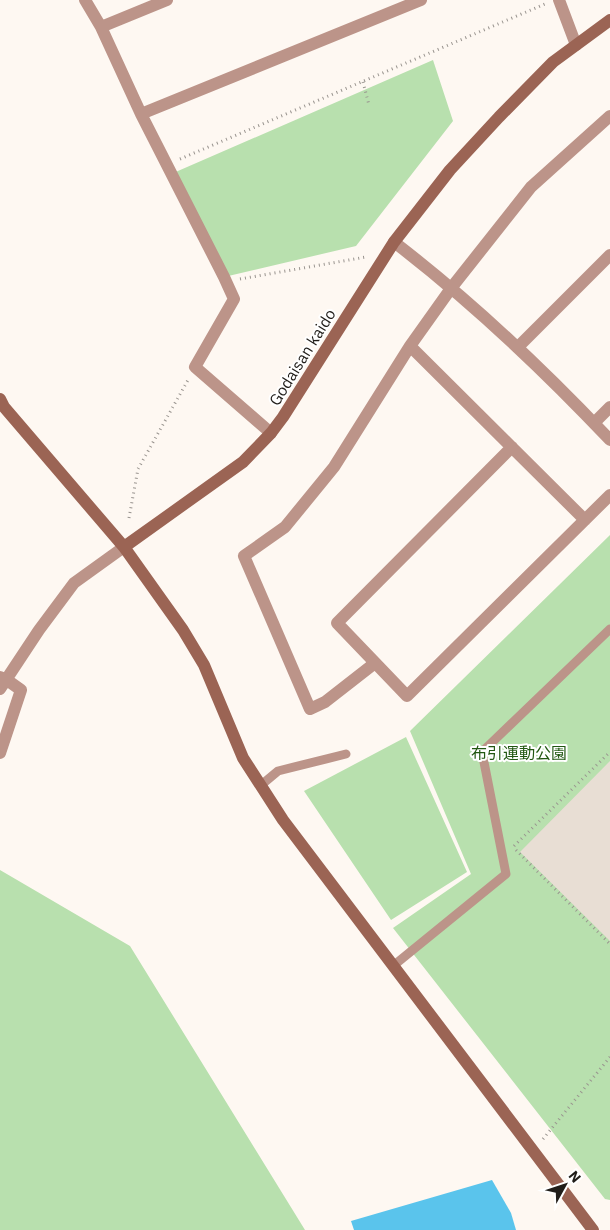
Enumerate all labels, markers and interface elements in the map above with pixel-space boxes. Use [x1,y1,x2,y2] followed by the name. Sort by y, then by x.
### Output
[264,305,340,409] street label: Godaisan kaido
[471,743,567,763] park label: 布引運動公園
[540,1160,590,1210] north arrow
[565,1167,585,1186] text: N

